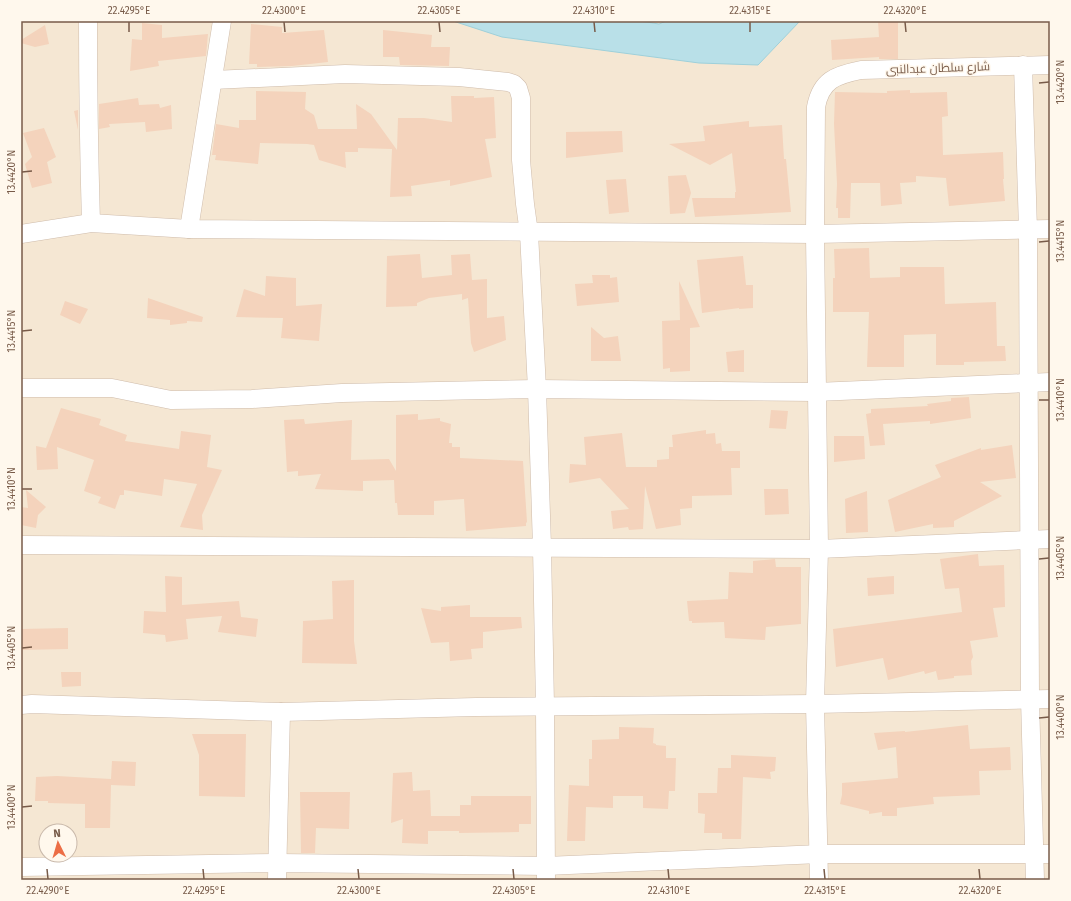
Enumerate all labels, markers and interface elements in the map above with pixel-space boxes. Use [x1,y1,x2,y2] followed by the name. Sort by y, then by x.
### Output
[108,5,150,17] text: 22.4295°E
[262,5,306,17] text: 22.4300°E
[417,5,461,17] text: 22.4305°E
[573,5,615,17] text: 22.4310°E
[729,5,771,17] text: 22.4315°E
[883,5,927,17] text: 22.4320°E
[886,59,990,78] street label: شارع سلطان عبدالنبى
[1055,60,1067,104] text: 13.4420°N
[6,150,18,194] text: 13.4420°N
[1055,220,1067,262] text: 13.4415°N
[6,310,18,352] text: 13.4415°N
[1055,378,1067,422] text: 13.4410°N
[6,467,18,511] text: 13.4410°N
[1055,536,1067,580] text: 13.4405°N
[6,626,18,670] text: 13.4405°N
[1055,694,1067,740] text: 13.4400°N
[6,784,18,830] text: 13.4400°N
[38,823,78,863] north arrow
[53,827,61,840] text: N
[26,885,70,897] text: 22.4290°E
[183,885,225,897] text: 22.4295°E
[337,885,381,897] text: 22.4300°E
[492,885,536,897] text: 22.4305°E
[648,885,690,897] text: 22.4310°E
[804,885,846,897] text: 22.4315°E
[958,885,1002,897] text: 22.4320°E

